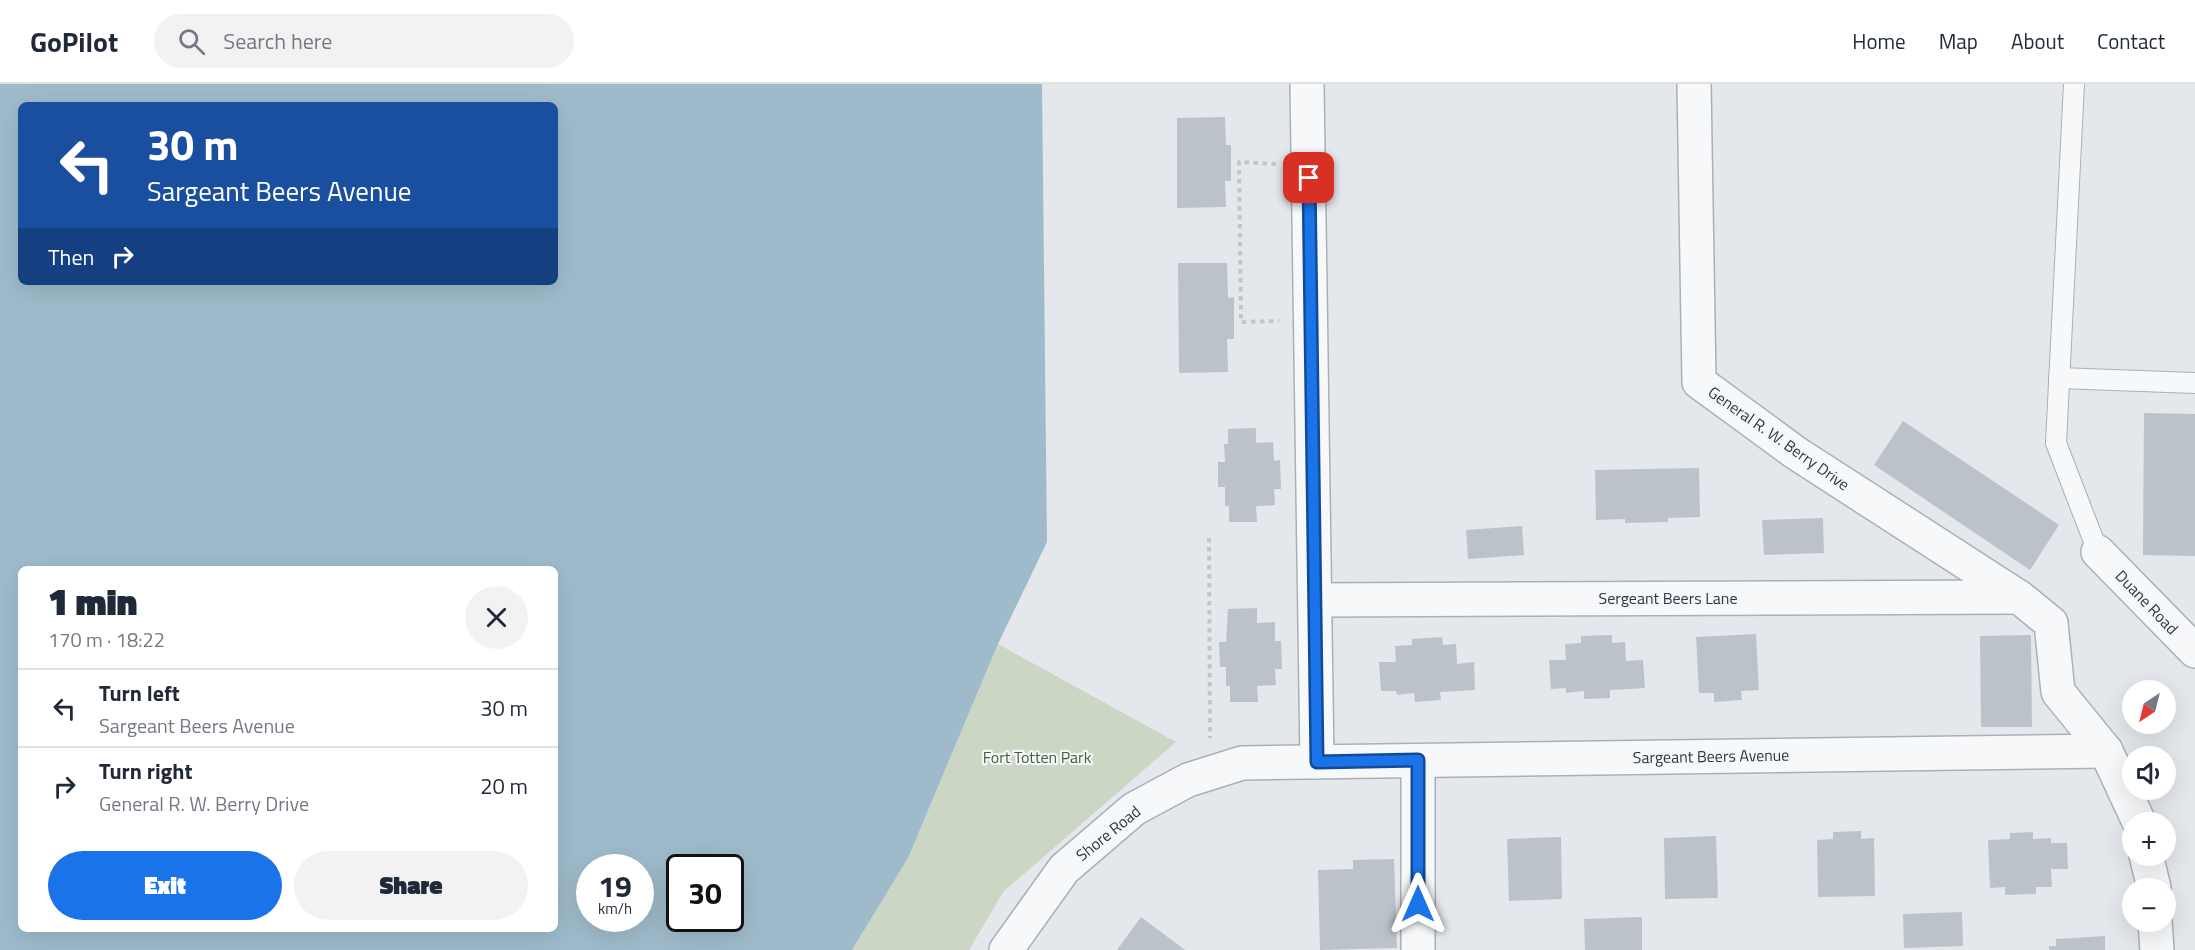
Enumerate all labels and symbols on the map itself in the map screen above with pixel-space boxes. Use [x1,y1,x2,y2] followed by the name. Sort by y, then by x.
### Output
[1283,152,1334,203] pin
[1703,380,1855,496] street label: General R. W. Berry Drive
[2110,564,2184,640] street label: Duane Road
[1598,586,1738,610] street label: Sergeant Beers Lane
[2122,680,2176,734] north arrow
[1632,743,1790,769] street label: Sargeant Beers Avenue
[983,745,1092,769] park label: Fort Totten Park
[1070,799,1146,867] street label: Shore Road
[666,854,744,932] speed limit sign: 30
[1386,872,1450,936] position arrow

